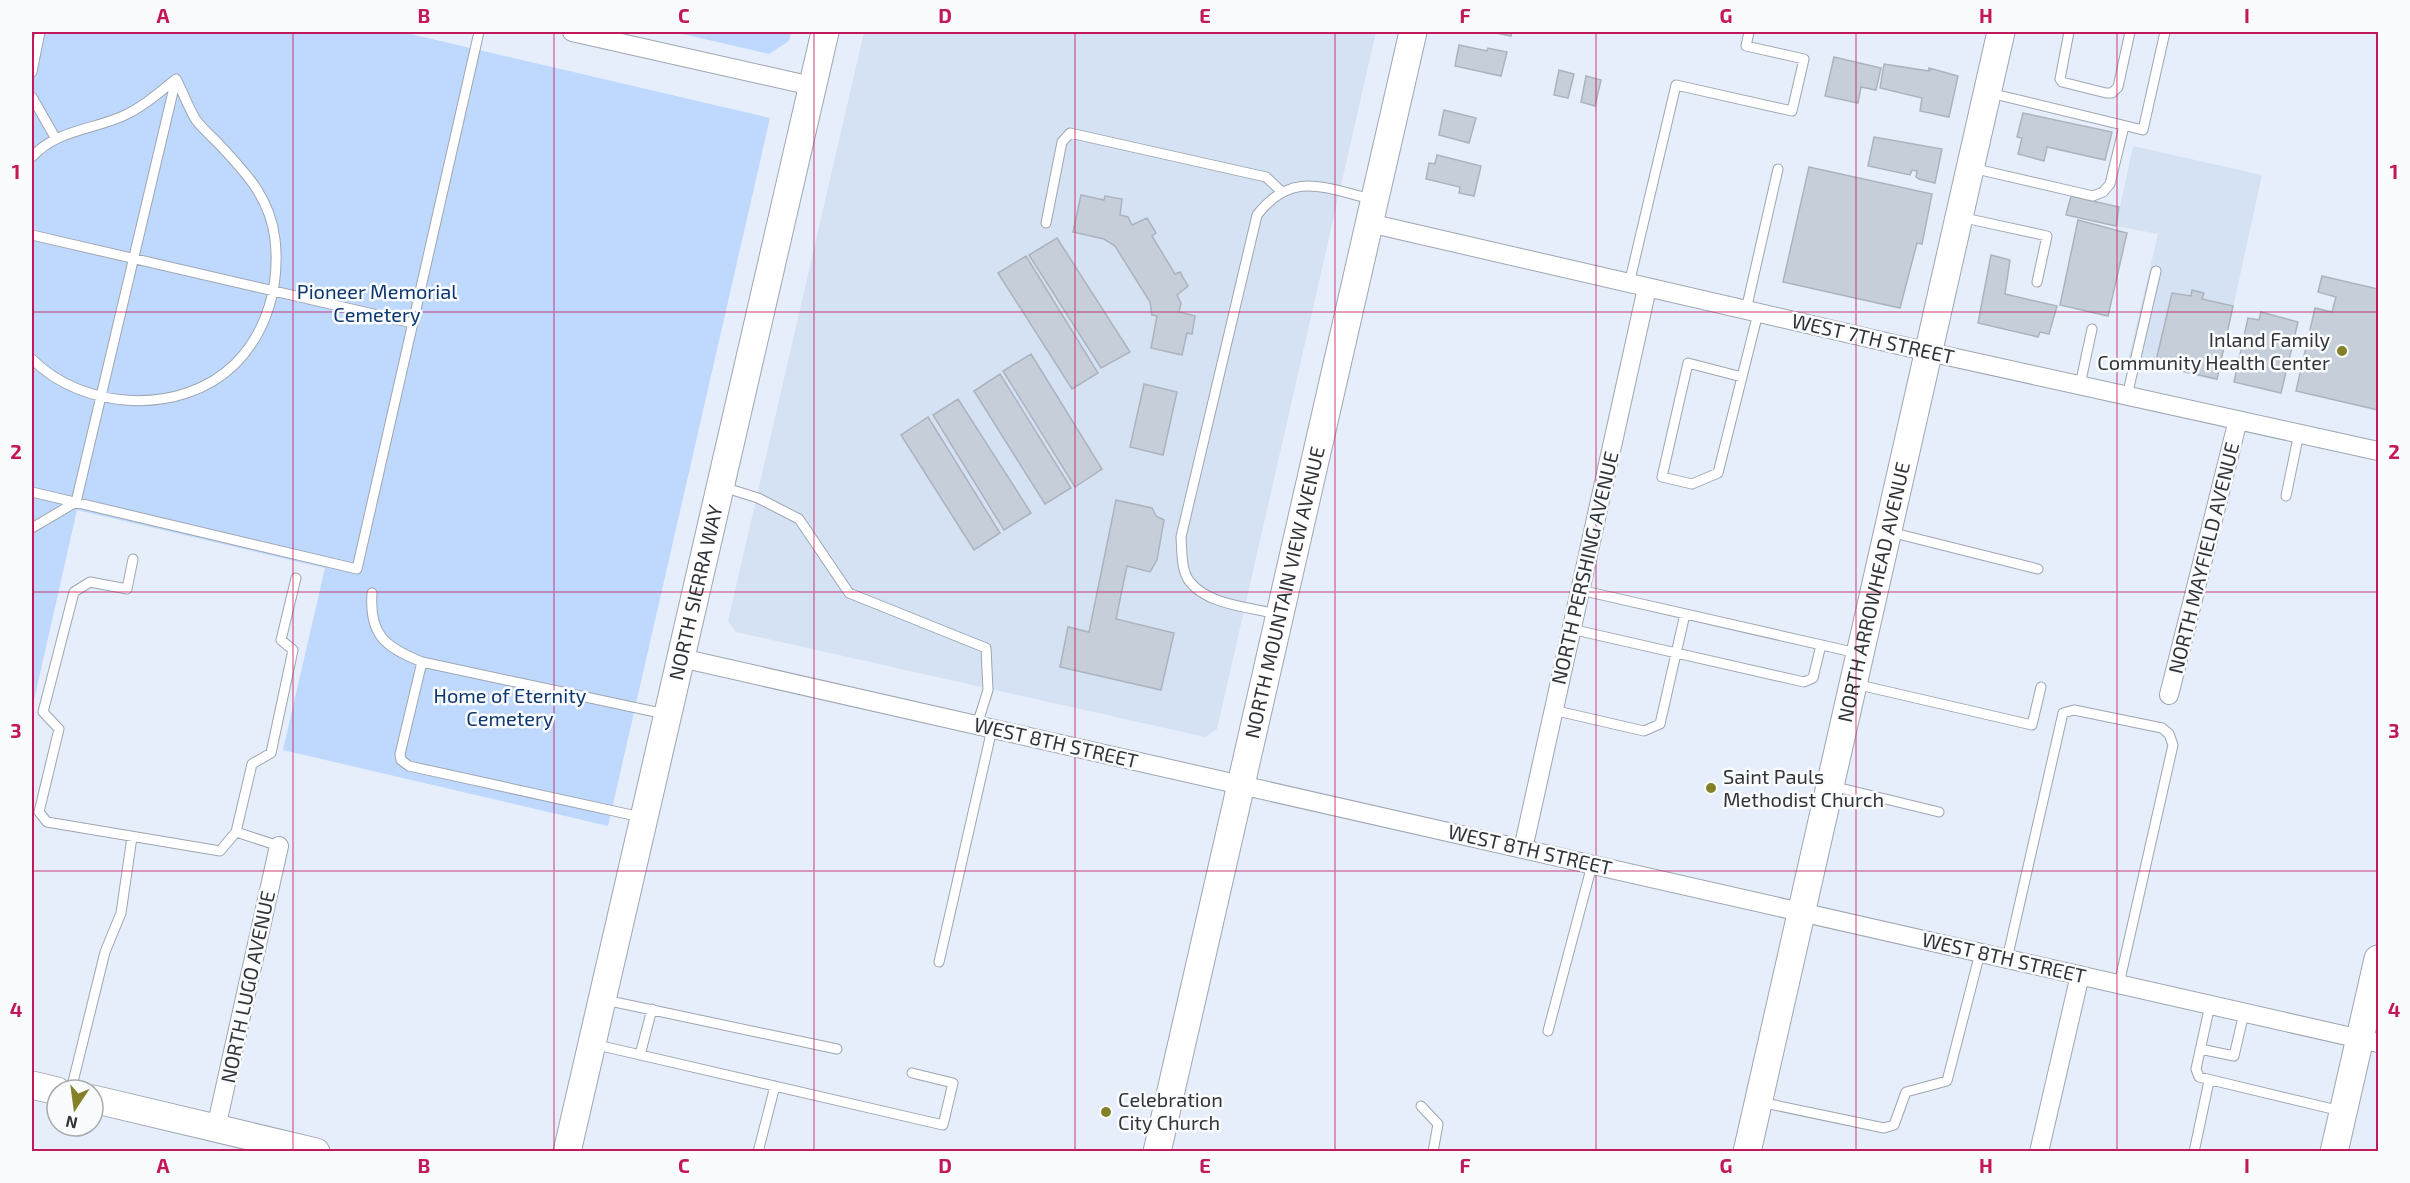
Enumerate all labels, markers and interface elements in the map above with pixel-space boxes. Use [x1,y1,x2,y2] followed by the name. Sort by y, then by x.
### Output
[156,3,170,27] text: A
[418,3,430,27] text: B
[678,3,690,27] text: C
[938,3,952,27] text: D
[1199,3,1211,27] text: E
[1459,3,1471,27] text: F
[1720,3,1732,27] text: G
[1979,3,1993,27] text: H
[2244,3,2250,27] text: I
[12,159,20,183] text: 1
[2390,159,2398,183] text: 1
[297,279,457,326] park label: Pioneer Memorial Cemetery
[1790,308,1957,368] street label: WEST 7TH STREET
[2097,327,2330,374] place label: Inland Family Community Health Center
[2335,344,2349,358] marker: Inland Family Community Health Center
[10,439,22,463] text: 2
[2388,439,2400,463] text: 2
[2163,440,2243,676] street label: NORTH MAYFIELD AVENUE
[1239,444,1329,741] street label: NORTH MOUNTAIN VIEW AVENUE
[1545,449,1623,687] street label: NORTH PERSHING AVENUE
[1832,460,1914,724] street label: NORTH ARROWHEAD AVENUE
[663,502,727,682] street label: NORTH SIERRA WAY
[434,683,587,730] park label: Home of Eternity Cemetery
[972,711,1141,773] street label: WEST 8TH STREET
[10,718,22,742] text: 3
[2388,718,2400,742] text: 3
[1723,764,1884,811] place label: Saint Pauls Methodist Church
[1704,781,1718,795] marker: Saint Pauls Methodist Church
[1446,818,1615,880] street label: WEST 8TH STREET
[215,888,279,1085] street label: NORTH LUGO AVENUE
[1920,926,2089,988] street label: WEST 8TH STREET
[10,997,23,1021] text: 4
[2388,997,2401,1021] text: 4
[45,1078,105,1138] north arrow
[1118,1087,1223,1134] place label: Celebration City Church
[1099,1105,1113,1119] marker: Celebration City Church
[64,1113,79,1134] text: N
[156,1153,170,1177] text: A
[418,1153,430,1177] text: B
[678,1153,690,1177] text: C
[938,1153,952,1177] text: D
[1199,1153,1211,1177] text: E
[1459,1153,1471,1177] text: F
[1720,1153,1732,1177] text: G
[1979,1153,1993,1177] text: H
[2244,1153,2250,1177] text: I

